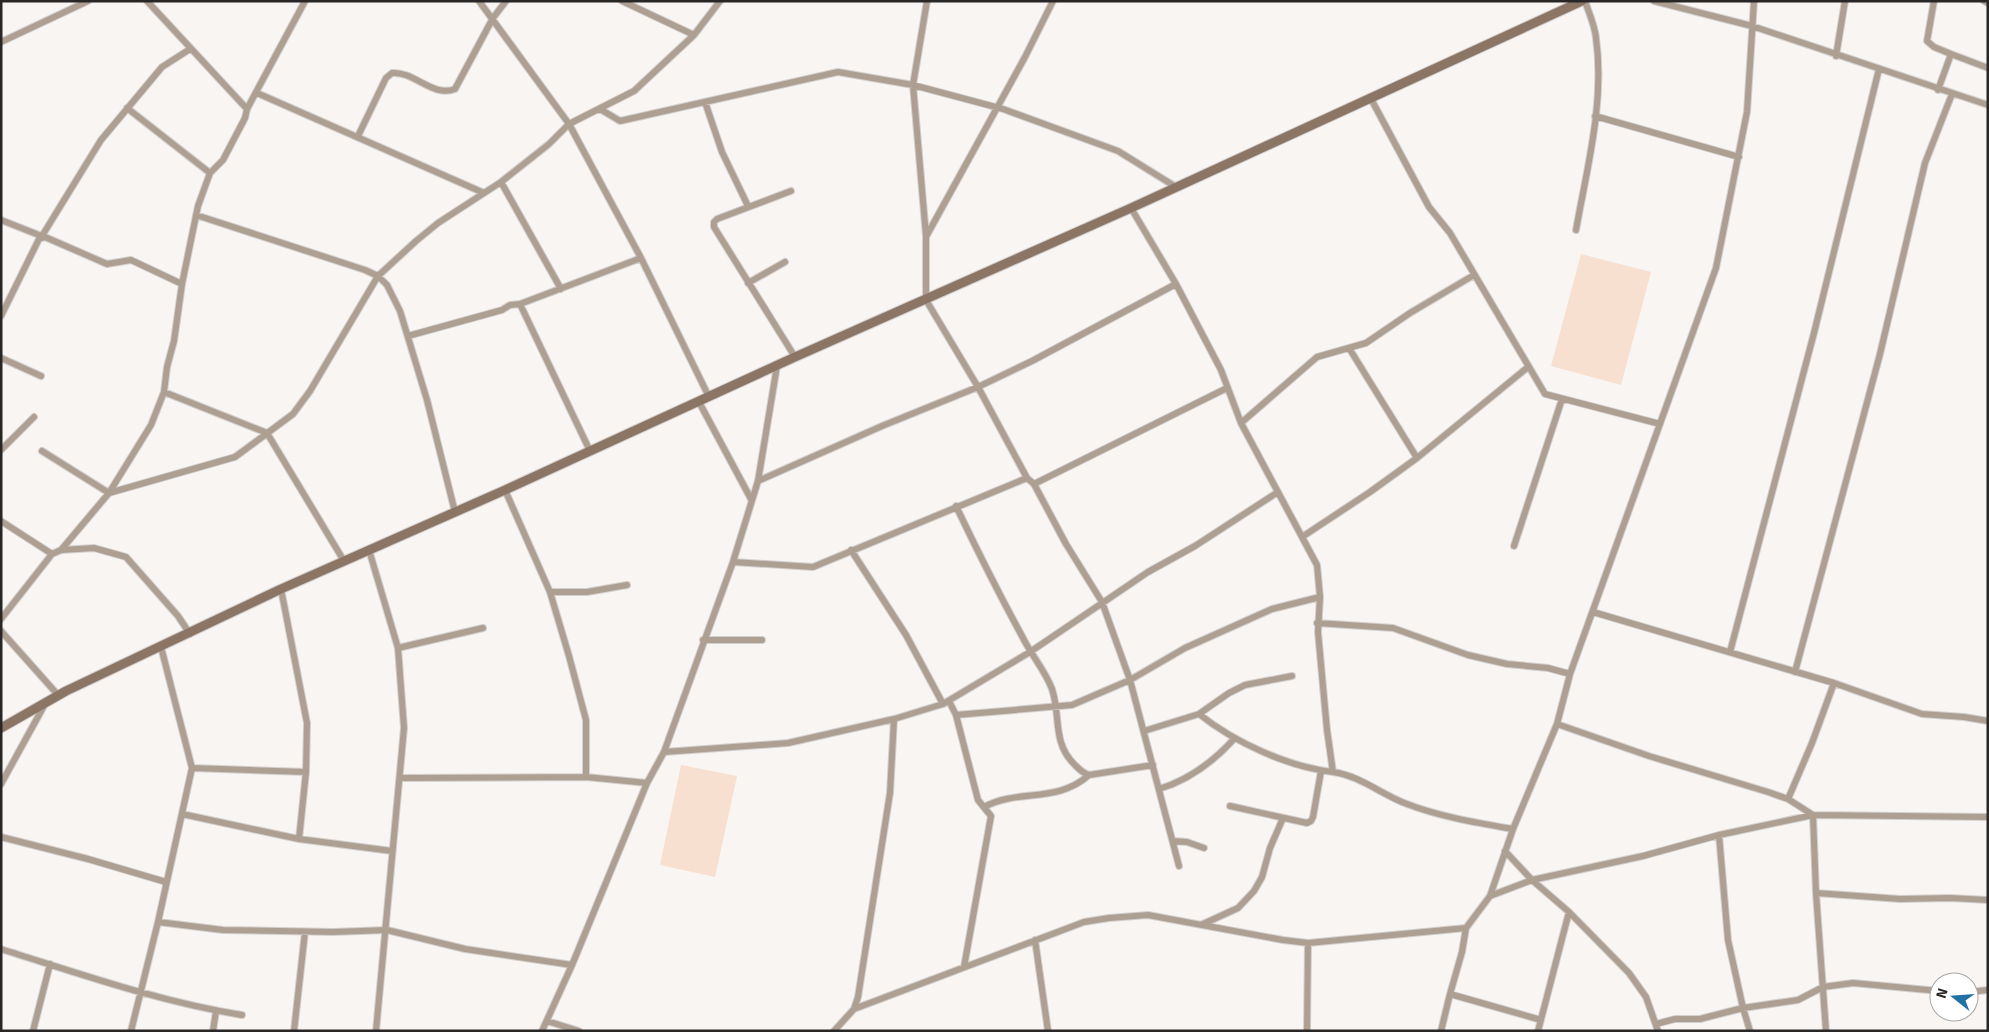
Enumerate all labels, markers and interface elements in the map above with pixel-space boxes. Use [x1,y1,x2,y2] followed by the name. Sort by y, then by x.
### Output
[1929,972,1979,1022] north arrow
[1932,986,1952,1000] text: N

